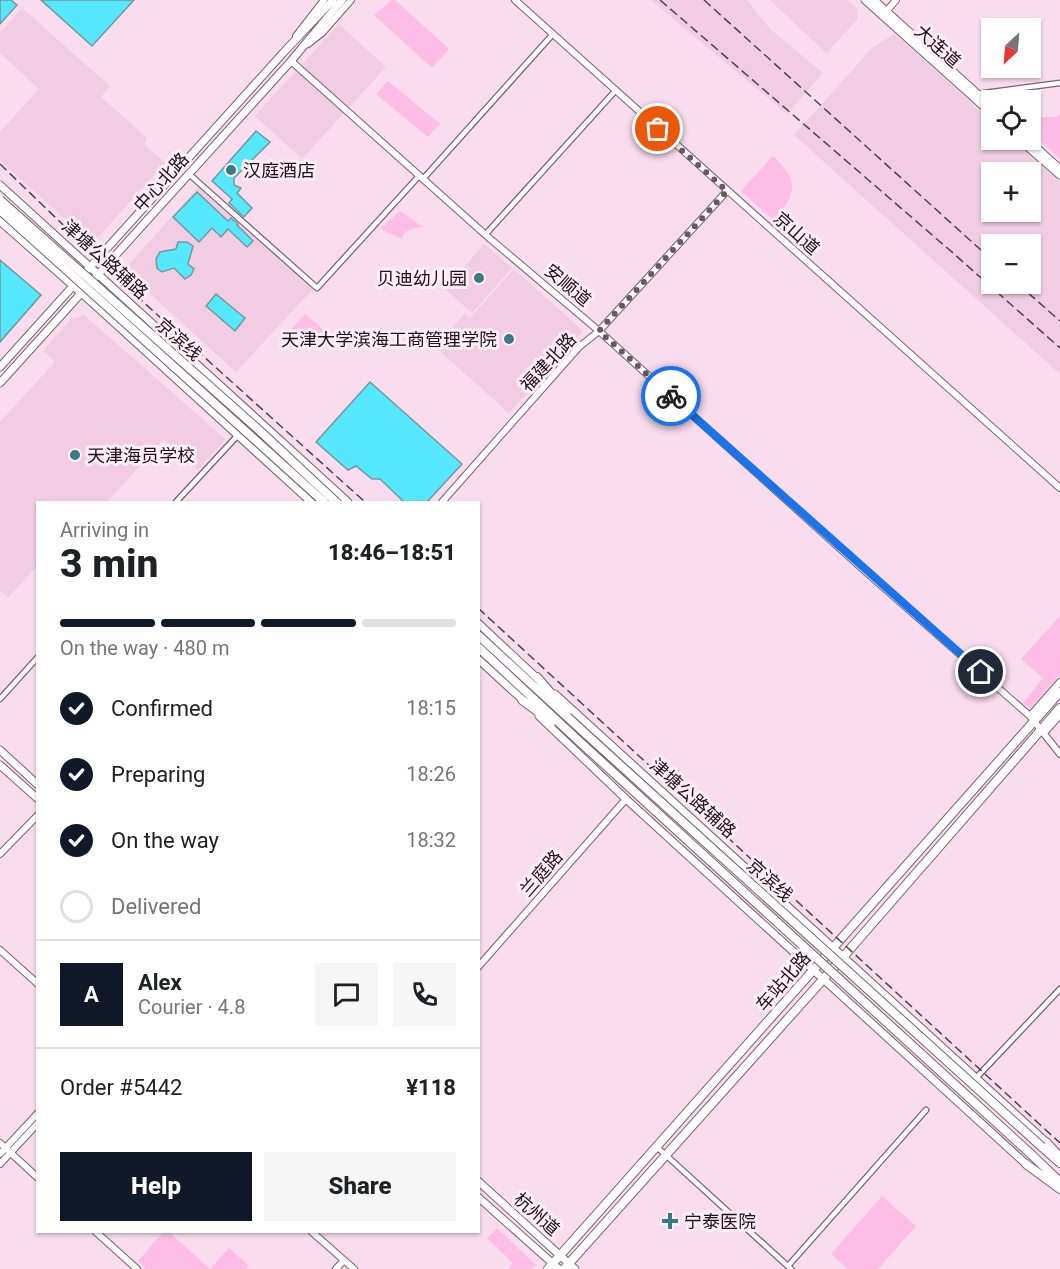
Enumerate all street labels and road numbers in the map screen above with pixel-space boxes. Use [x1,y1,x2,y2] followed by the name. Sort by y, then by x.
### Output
[911,20,965,72] street label: 大连道
[129,148,193,216] street label: 中心北路
[770,207,824,259] street label: 京山道
[58,215,152,303] street label: 津塘公路辅路
[541,260,595,310] street label: 安顺道
[152,313,206,365] street label: 京滨线
[516,329,580,395] street label: 福建北路
[646,754,740,842] street label: 津塘公路辅路
[515,846,567,900] street label: 兰庭路
[743,854,797,906] street label: 京滨线
[751,947,815,1015] street label: 车站北路
[510,1188,564,1240] street label: 杭州道

